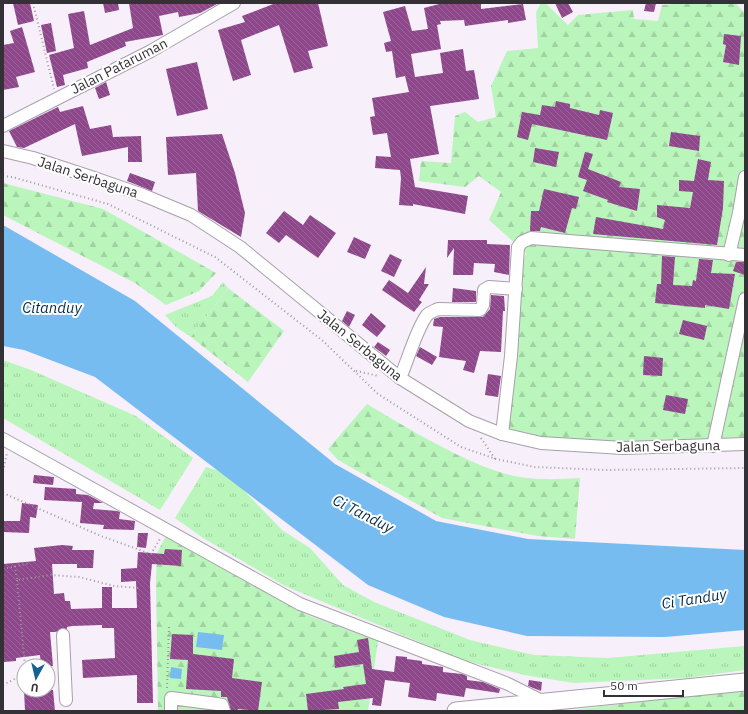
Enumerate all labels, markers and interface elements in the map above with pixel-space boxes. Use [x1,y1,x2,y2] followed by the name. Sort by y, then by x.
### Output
[68,34,170,98] street label: Jalan Pataruman
[36,152,141,202] street label: Jalan Serbaguna
[22,298,82,317] water label: Citanduy
[314,305,407,385] street label: Jalan Serbaguna
[616,436,721,456] street label: Jalan Serbaguna
[330,490,397,537] water label: Ci Tanduy
[660,584,728,613] water label: Ci Tanduy
[16,658,56,698] north arrow
[604,672,683,698] scale bar
[610,678,638,693] text: 50 m
[30,680,39,695] text: U

